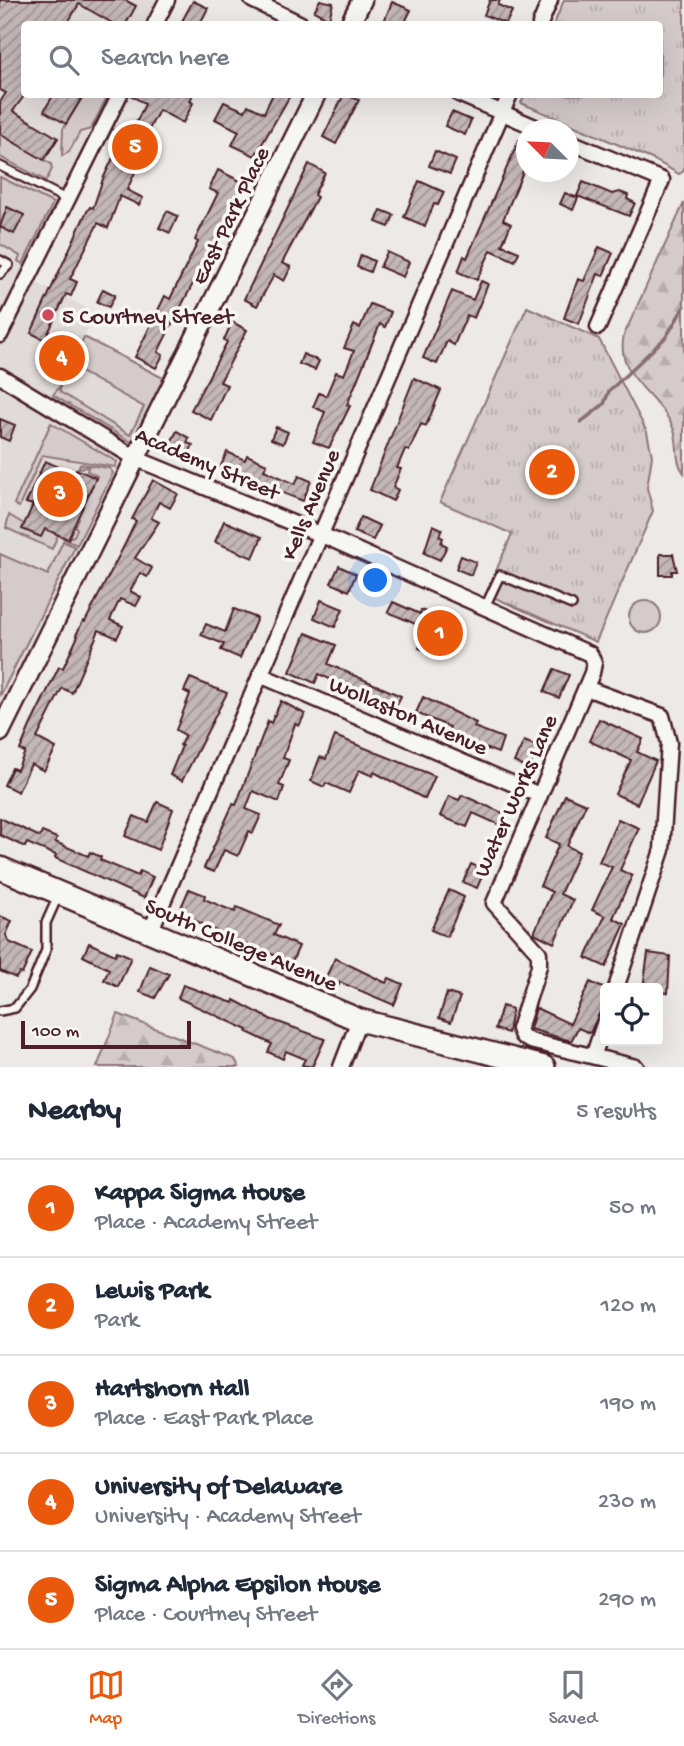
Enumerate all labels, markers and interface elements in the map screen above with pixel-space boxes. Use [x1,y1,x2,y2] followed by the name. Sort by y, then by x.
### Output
[21,21,663,98] search box
[45,41,83,79] icon: search
[101,44,229,75] text: Search here
[516,119,579,182] north arrow
[112,121,158,173] pin: 5
[187,142,278,290] street label: East Park Place
[62,305,235,332] place label: 5 Courtney Street
[40,307,56,323] marker: 5 Courtney Street
[39,332,85,384] pin: 4
[131,423,284,508] street label: Academy Street
[277,445,348,565] street label: Kells Avenue
[529,446,575,498] pin: 2
[37,468,83,520] pin: 3
[358,563,392,597] your location
[417,607,463,659] pin: 1
[324,672,492,763] street label: Wollaston Avenue
[469,710,566,882] street label: Water Works Lane
[140,893,342,999] street label: South College Avenue
[600,983,663,1046] map controls
[600,983,663,1046] button: locate
[21,1018,191,1050] scale bar
[32,1021,79,1044] text: 100 m
[28,1095,121,1130] text: Nearby
[576,1099,656,1126] text: 5 results
[95,1179,305,1210] text: Kappa Sigma House
[46,1195,56,1222] text: 1
[609,1195,656,1222] text: 50 m
[95,1210,317,1237] text: Place · Academy Street
[95,1277,209,1308] text: Lewis Park
[45,1293,57,1320] text: 2
[601,1293,656,1320] text: 120 m
[95,1308,139,1335] text: Park
[95,1375,250,1406] text: Hartshorn Hall
[45,1391,57,1418] text: 3
[600,1391,656,1418] text: 190 m
[95,1406,313,1433] text: Place · East Park Place
[95,1473,342,1504] text: University of Delaware
[46,1489,56,1516] text: 4
[598,1489,656,1516] text: 230 m
[95,1504,361,1531] text: University · Academy Street
[95,1571,380,1602] text: Sigma Alpha Epsilon House
[45,1587,57,1614] text: 5
[598,1587,656,1614] text: 290 m
[95,1602,317,1629] text: Place · Courtney Street
[87,1666,125,1731] tab: Map
[298,1666,375,1731] tab: Directions
[549,1666,597,1731] tab: Saved

